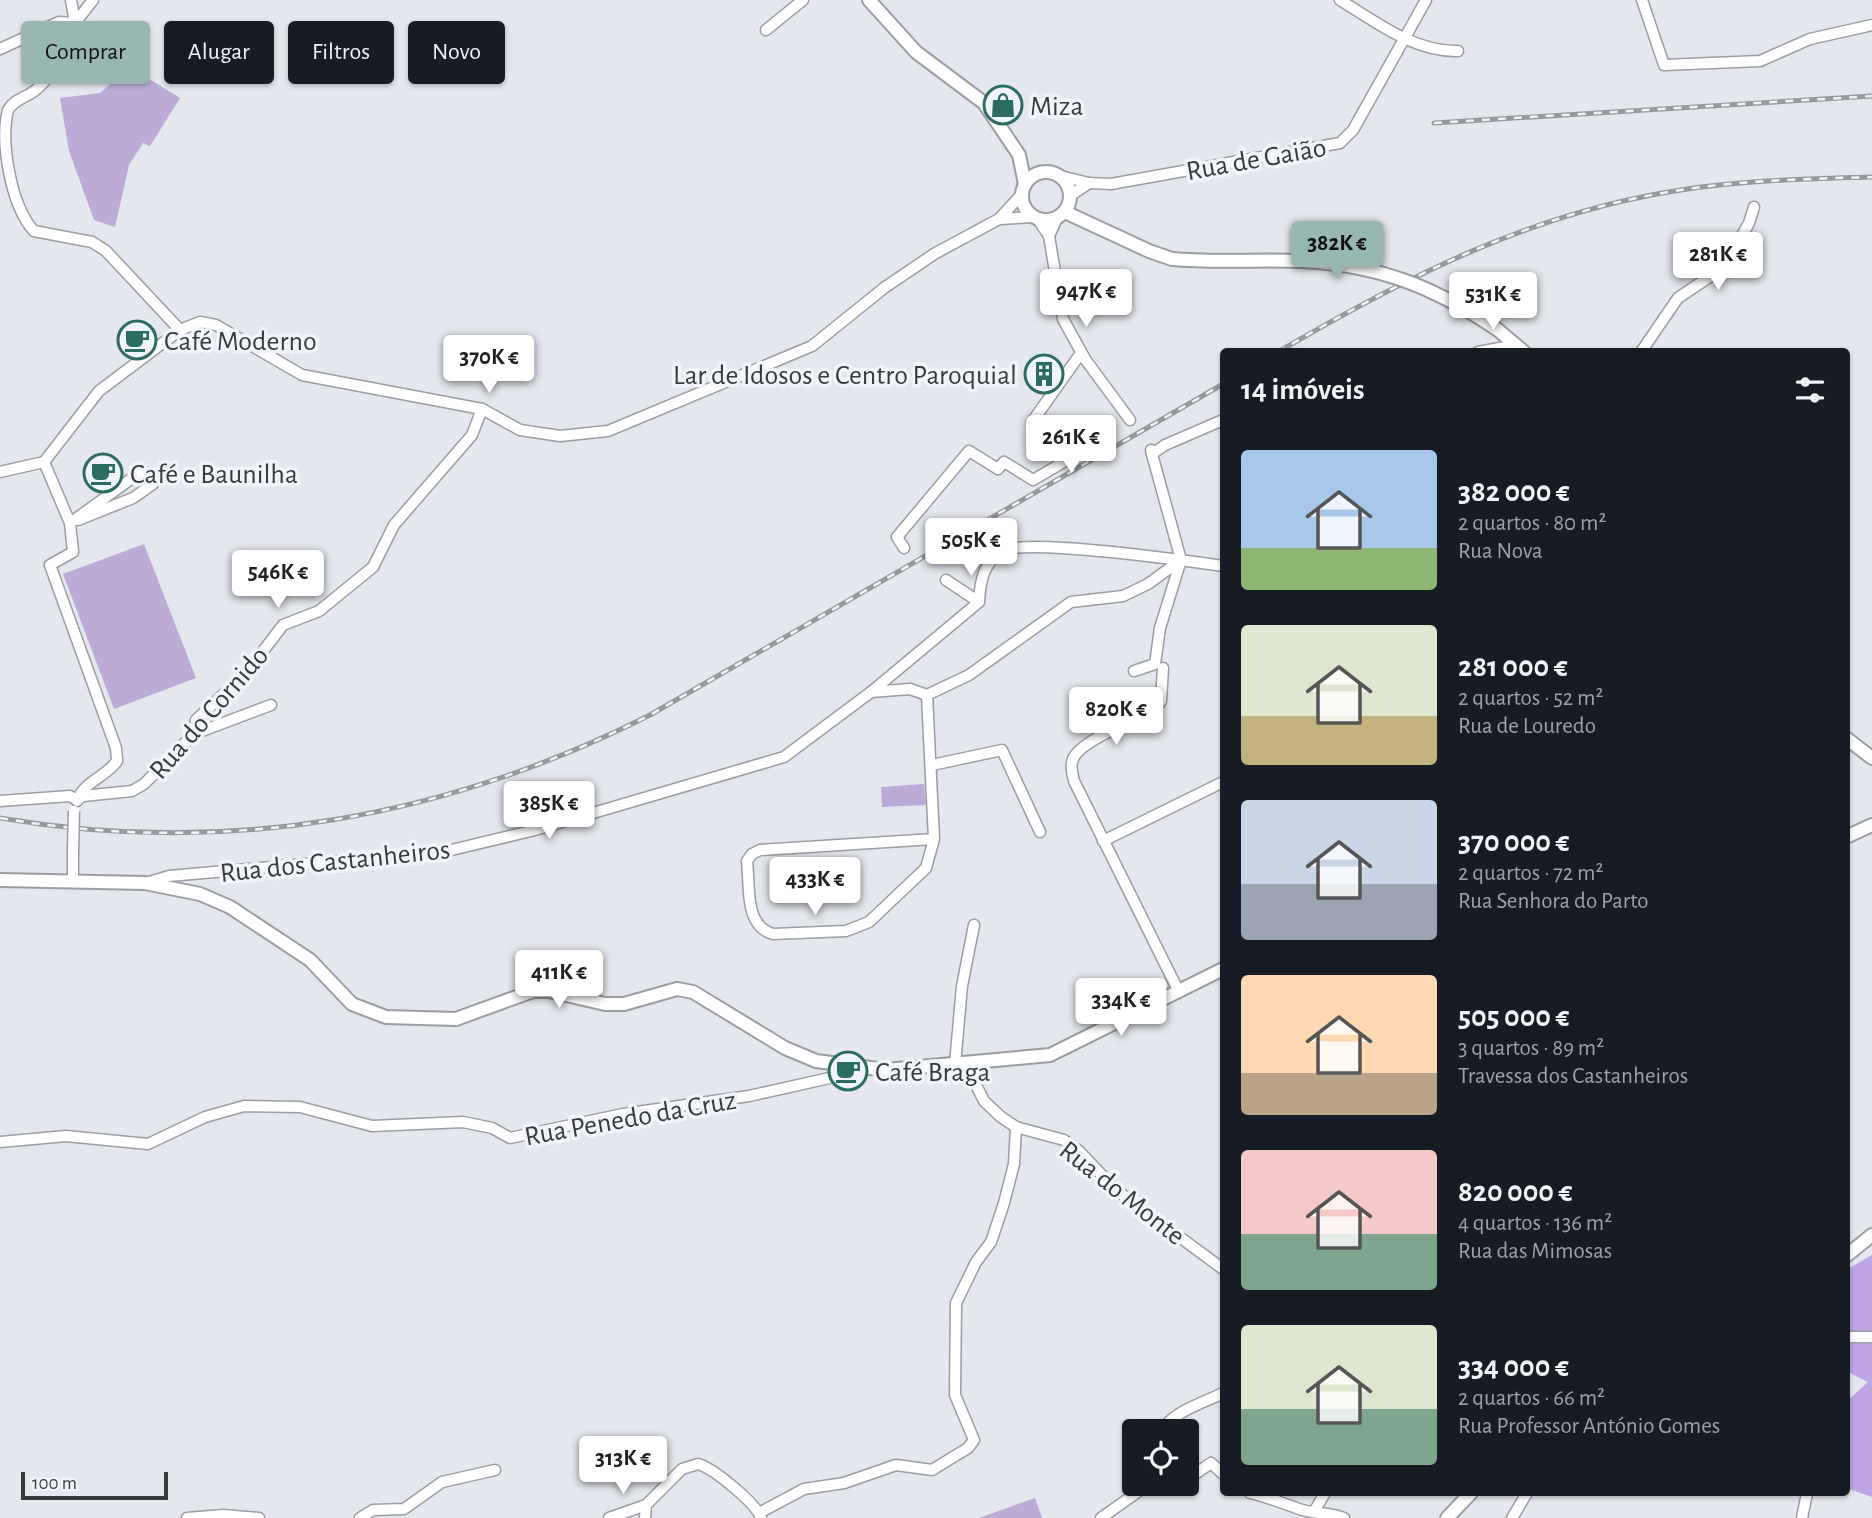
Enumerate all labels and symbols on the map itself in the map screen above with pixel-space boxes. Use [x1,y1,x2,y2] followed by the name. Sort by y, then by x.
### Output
[982,84,1024,126] shop icon: Miza
[1030,93,1083,121] place label: Miza
[1184,134,1329,186] street label: Rua de Gaião
[1280,222,1394,281] pin: 382K €
[1661,232,1775,292] pin: 281K €
[1029,270,1143,329] pin: 947K €
[1436,272,1550,332] pin: 531K €
[116,319,158,361] cafe icon: Café Moderno
[164,328,317,356] place label: Café Moderno
[432,336,546,395] pin: 370K €
[1023,353,1065,395] building icon: Lar de Idosos e Centro Paroquial
[673,362,1017,390] place label: Lar de Idosos e Centro Paroquial
[1014,416,1128,475] pin: 261K €
[82,452,124,494] cafe icon: Café e Baunilha
[130,461,298,489] place label: Café e Baunilha
[914,518,1028,578] pin: 505K €
[221,550,335,610] pin: 546K €
[145,642,274,785] street label: Rua do Cornido
[1059,688,1173,747] pin: 820K €
[492,782,606,841] pin: 385K €
[219,836,452,888] street label: Rua dos Castanheiros
[758,858,872,917] pin: 433K €
[502,950,616,1010] pin: 411K €
[1064,978,1178,1038] pin: 334K €
[827,1050,869,1092] cafe icon: Café Braga
[875,1059,990,1087] place label: Café Braga
[522,1087,738,1151] street label: Rua Penedo da Cruz
[1054,1136,1190,1251] street label: Rua do Monte
[566,1436,680,1496] pin: 313K €
[21,1469,168,1501] scale bar

